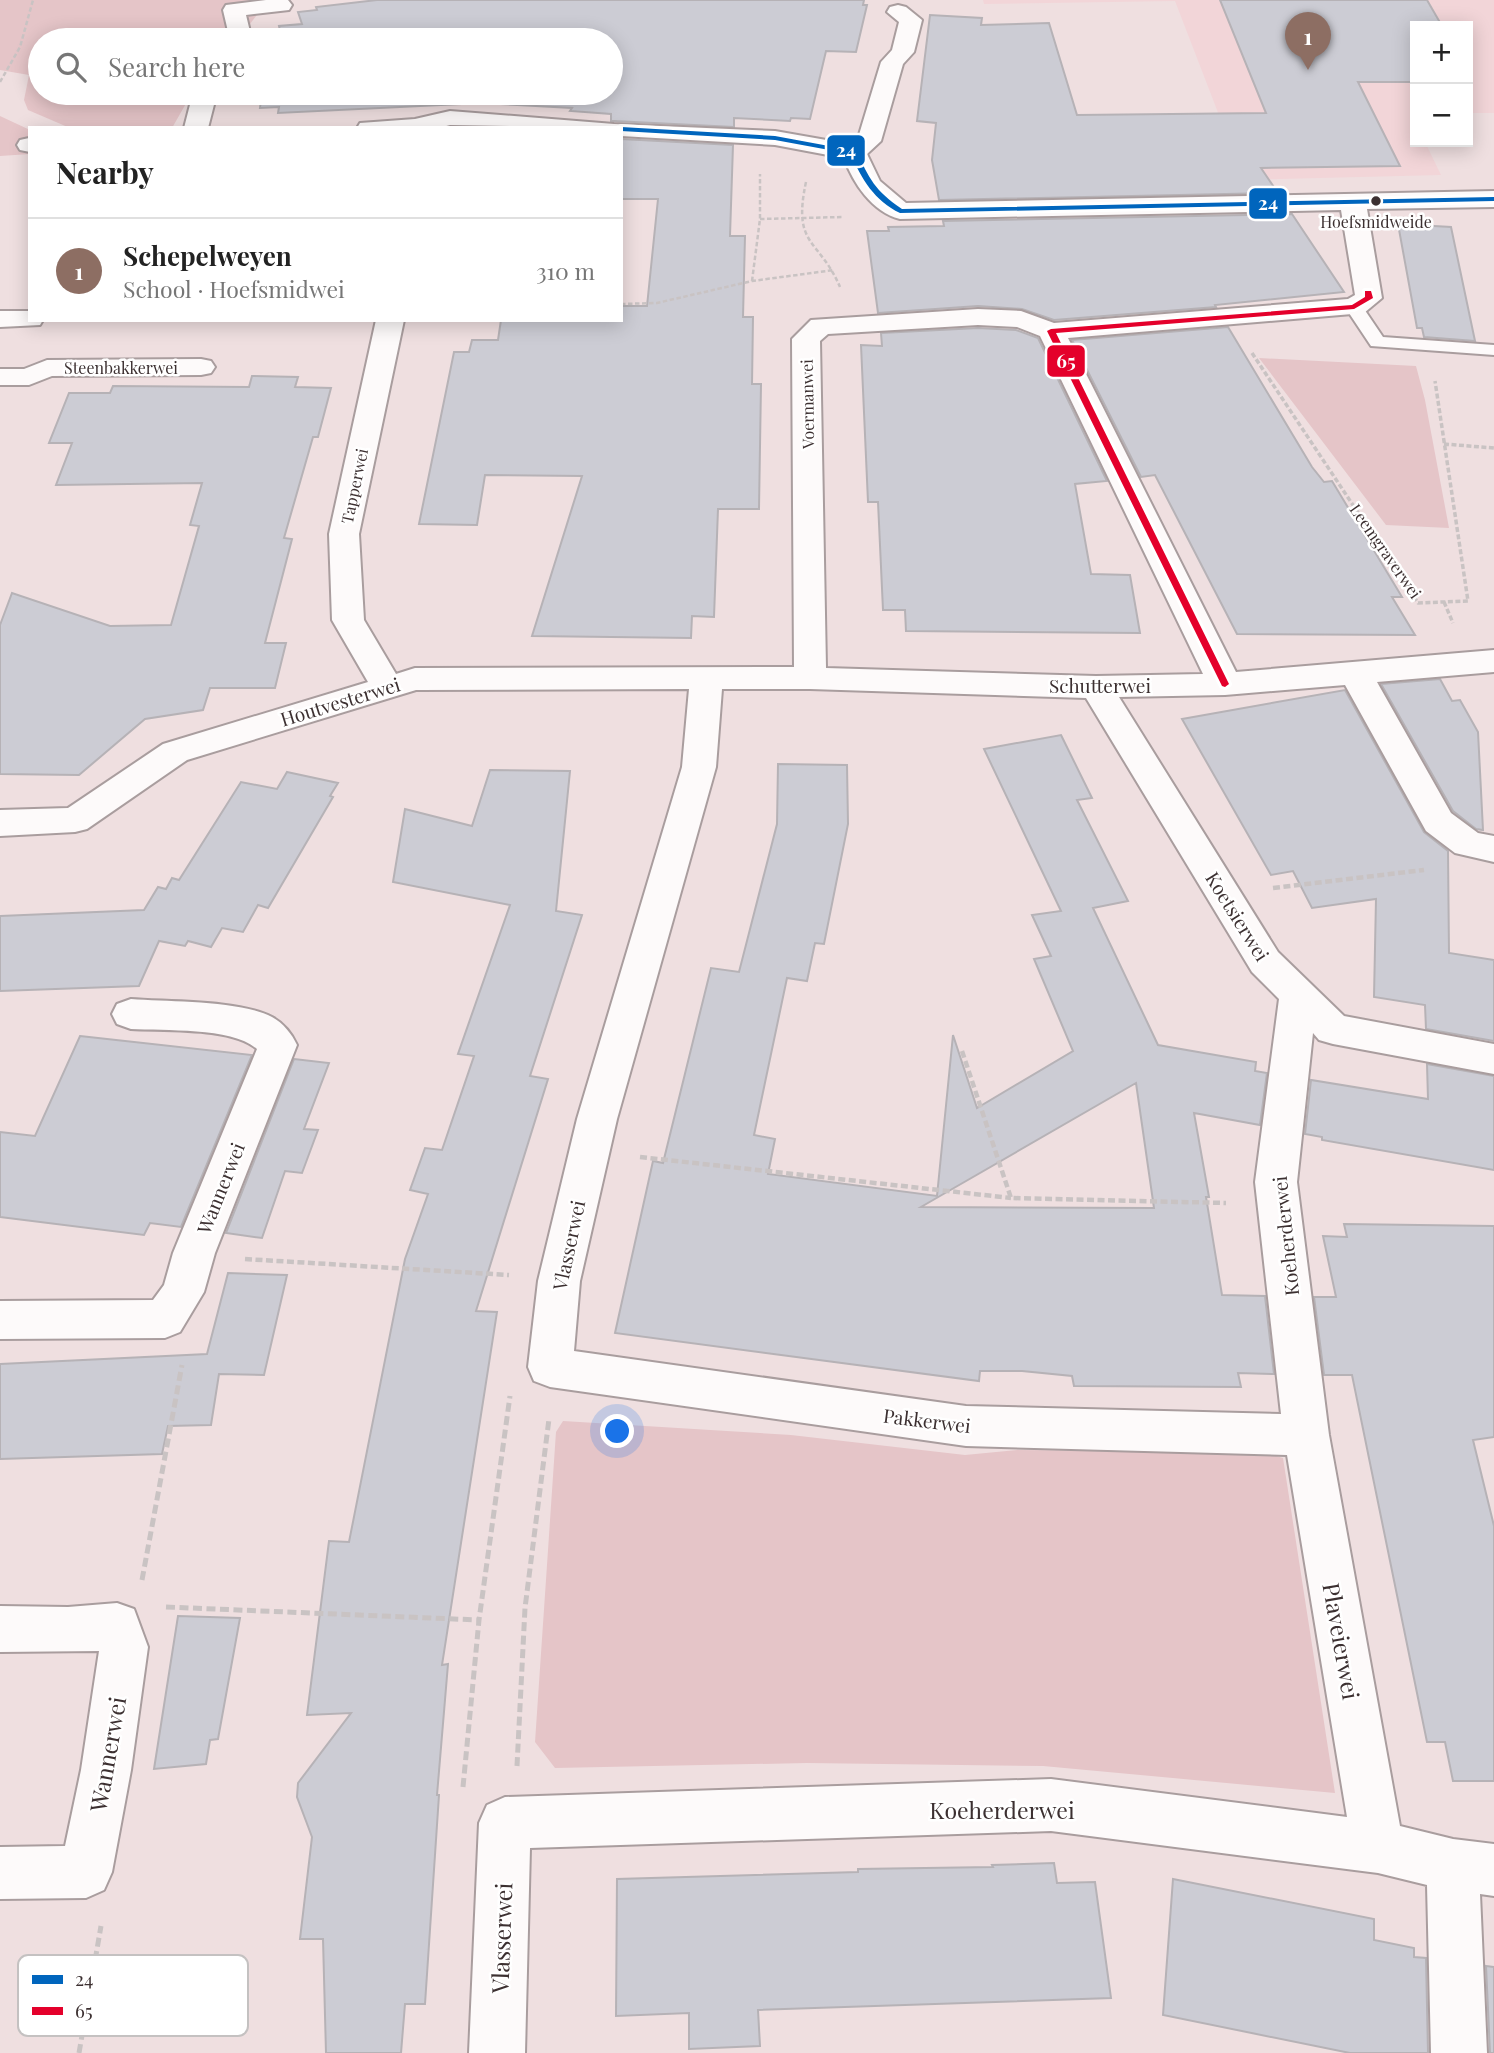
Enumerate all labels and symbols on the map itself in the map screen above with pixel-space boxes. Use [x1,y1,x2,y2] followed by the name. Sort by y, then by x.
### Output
[1285,12,1331,70] pin: 1
[826,134,866,167] line badge: 24
[836,136,856,162] text: 24
[1248,187,1288,220] line badge: 24
[1258,189,1278,215] text: 24
[1369,194,1383,208] marker: Hoefsmidweide
[1320,211,1432,232] place label: Hoefsmidweide
[1046,344,1086,378] line badge: 65
[1056,347,1076,373] text: 65
[64,357,178,378] street label: Steenbakkerwei
[796,359,818,450] street label: Voermanwei
[336,446,372,526] street label: Tapperwei
[1346,500,1427,603] street label: Leemgraverwei
[277,670,403,732] street label: Houtvesterwei
[1049,672,1151,698] street label: Schutterwei
[1200,866,1276,966] street label: Koetsierwei
[190,1138,250,1238] street label: Wannerwei
[1266,1175,1304,1297] street label: Koeherderwei
[546,1197,590,1293] street label: Vlasserwei
[882,1402,973,1438] street label: Pakkerwei
[600,1414,634,1448] your location
[1316,1580,1368,1702] street label: Plaveierwei
[81,1694,132,1815] street label: Wannerwei
[929,1794,1075,1825] street label: Koeherderwei
[484,1882,518,1995] street label: Vlasserwei
[18,1955,248,2036] legend
[75,1965,94,1991] text: 24
[75,1997,93,2023] text: 65

